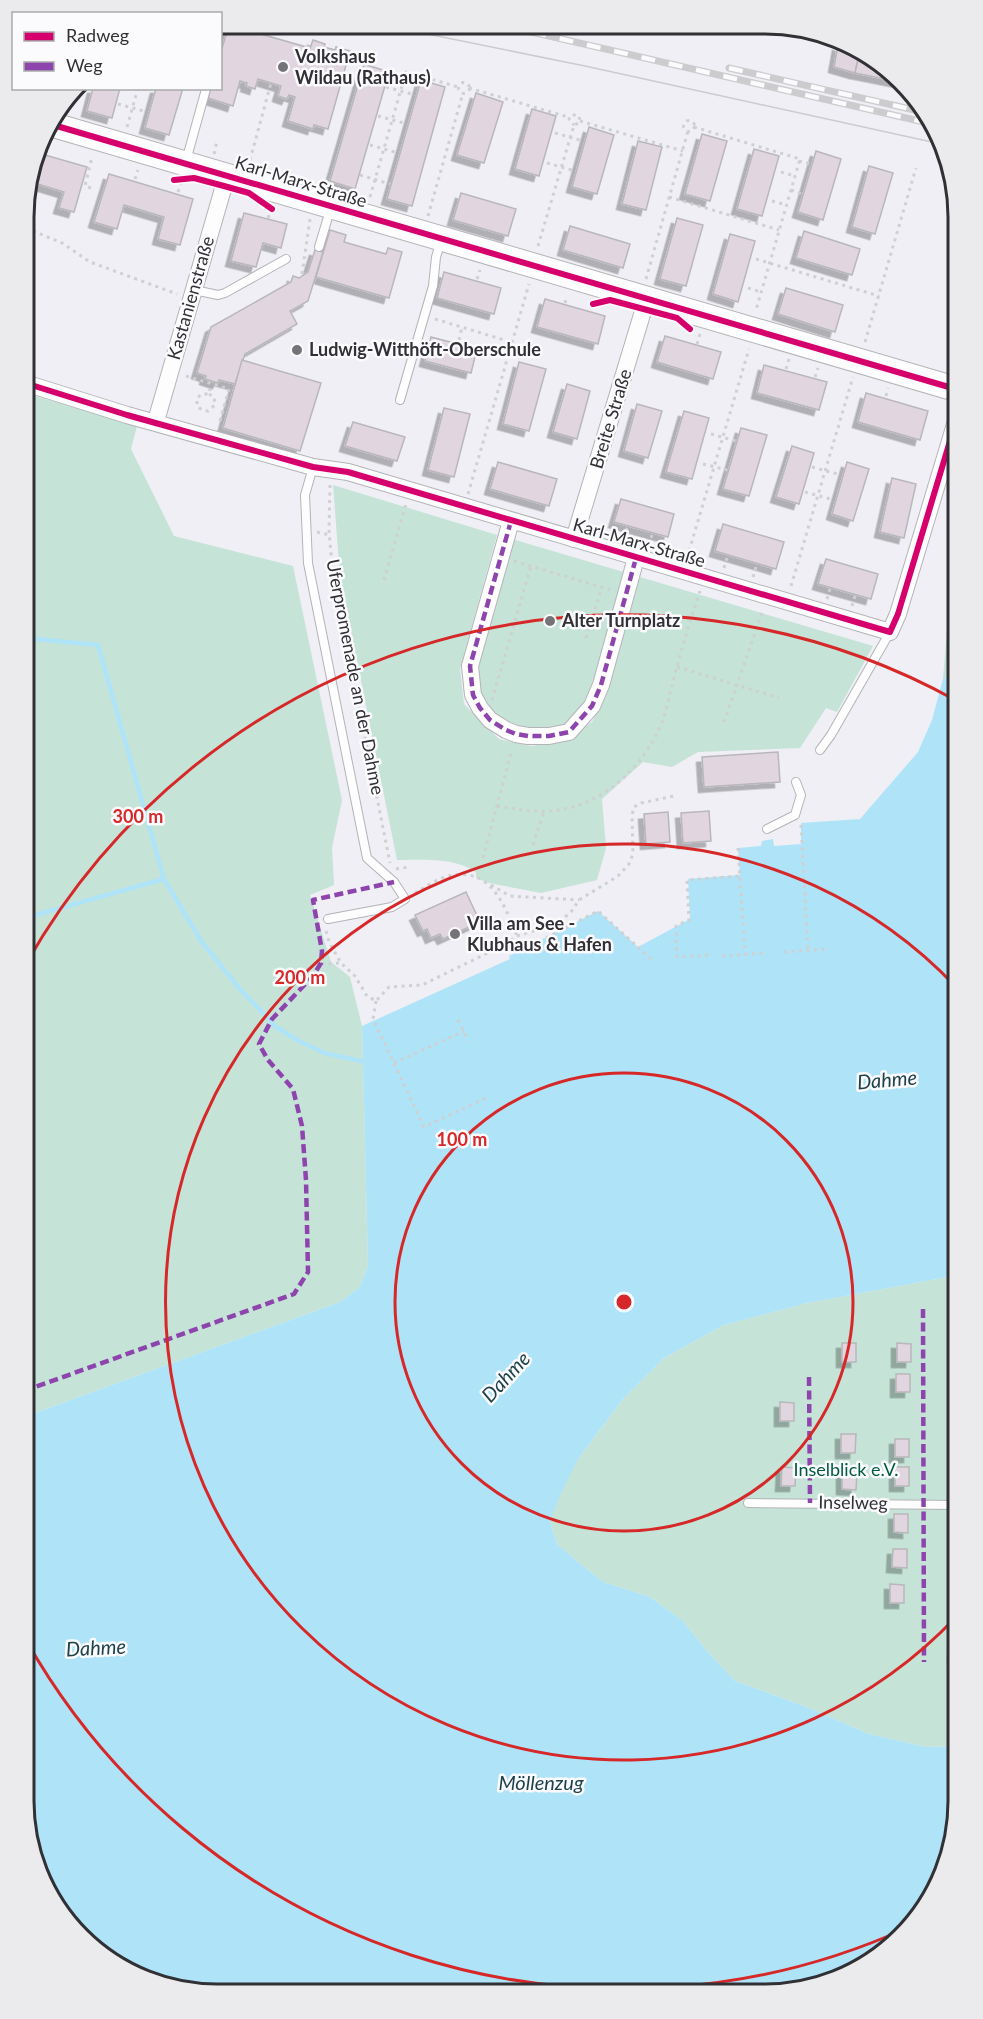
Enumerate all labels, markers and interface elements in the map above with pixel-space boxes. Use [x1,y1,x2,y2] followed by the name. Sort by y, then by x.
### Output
[12,12,222,90] legend
[66,24,129,46] text: Radweg
[294,45,431,88] place label: Volkshaus Wildau (Rathaus)
[66,54,103,76] text: Weg
[276,60,290,74] marker: Volkshaus Wildau (Rathaus)
[233,151,370,212] street label: Karl-Marx-Straße
[162,233,218,362] street label: Kastanienstraße
[309,338,541,360] place label: Ludwig-Witthöft-Oberschule
[290,343,304,357] marker: Ludwig-Witthöft-Oberschule
[584,366,636,471] street label: Breite Straße
[571,513,708,571] street label: Karl-Marx-Straße
[322,557,390,797] street label: Uferpromenade an der Dahme
[561,609,680,631] place label: Alter Turnplatz
[543,614,557,628] marker: Alter Turnplatz
[113,805,163,827] text: 300 m
[466,912,612,955] place label: Villa am See - Klubhaus & Hafen
[448,927,462,941] marker: Villa am See - Klubhaus & Hafen
[275,966,325,988] text: 200 m
[856,1064,918,1094] water label: Dahme
[437,1128,487,1150] text: 100 m
[614,1292,634,1312] centre of rings
[476,1346,535,1406] water label: Dahme
[793,1458,899,1480] park label: Inselblick e.V.
[818,1490,888,1514] street label: Inselweg
[65,1633,127,1661] water label: Dahme
[498,1770,584,1794] water label: Möllenzug

